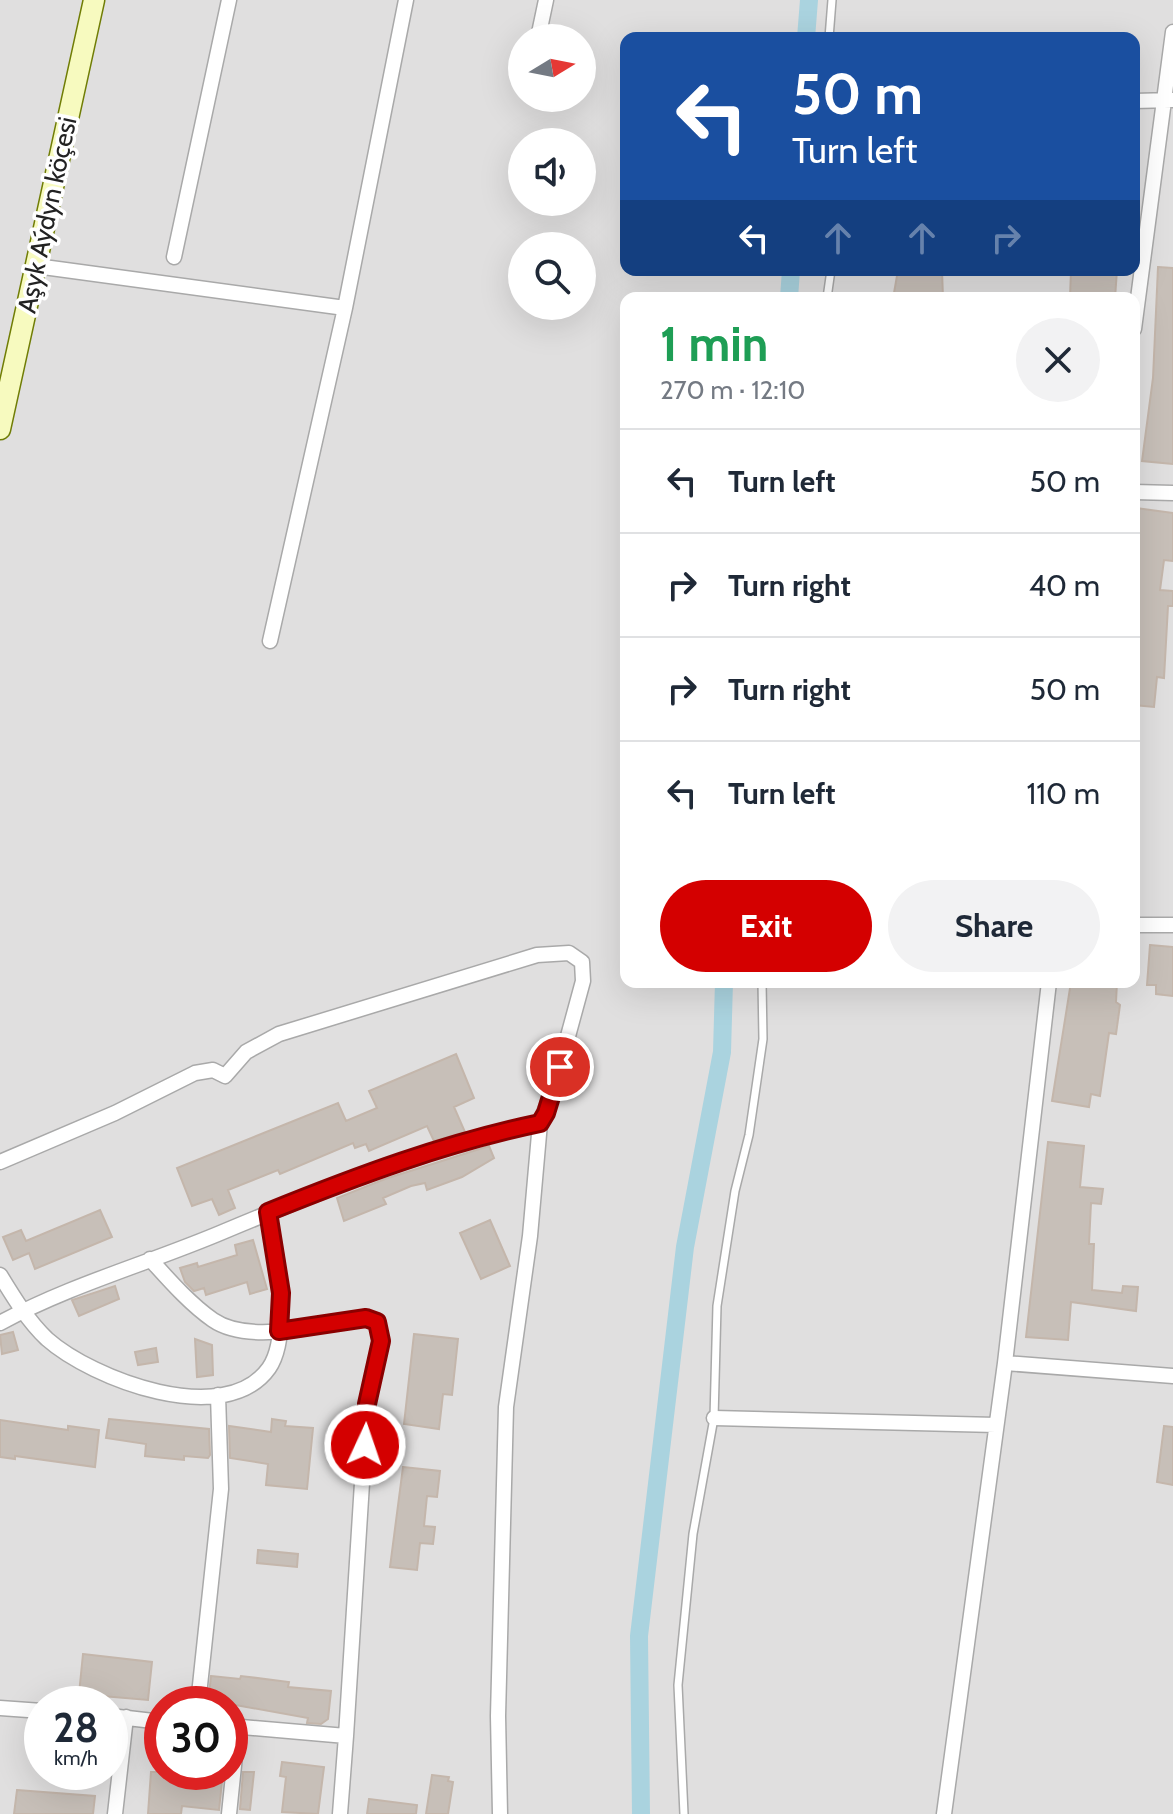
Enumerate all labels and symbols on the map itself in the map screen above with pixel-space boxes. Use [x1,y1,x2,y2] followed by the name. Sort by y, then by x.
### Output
[508,24,596,112] north arrow
[11,114,83,316] street label: Aşyk Aýdyn köçesi
[526,1033,594,1101] pin
[323,1403,407,1487] position arrow
[144,1686,248,1790] speed limit sign: 30

